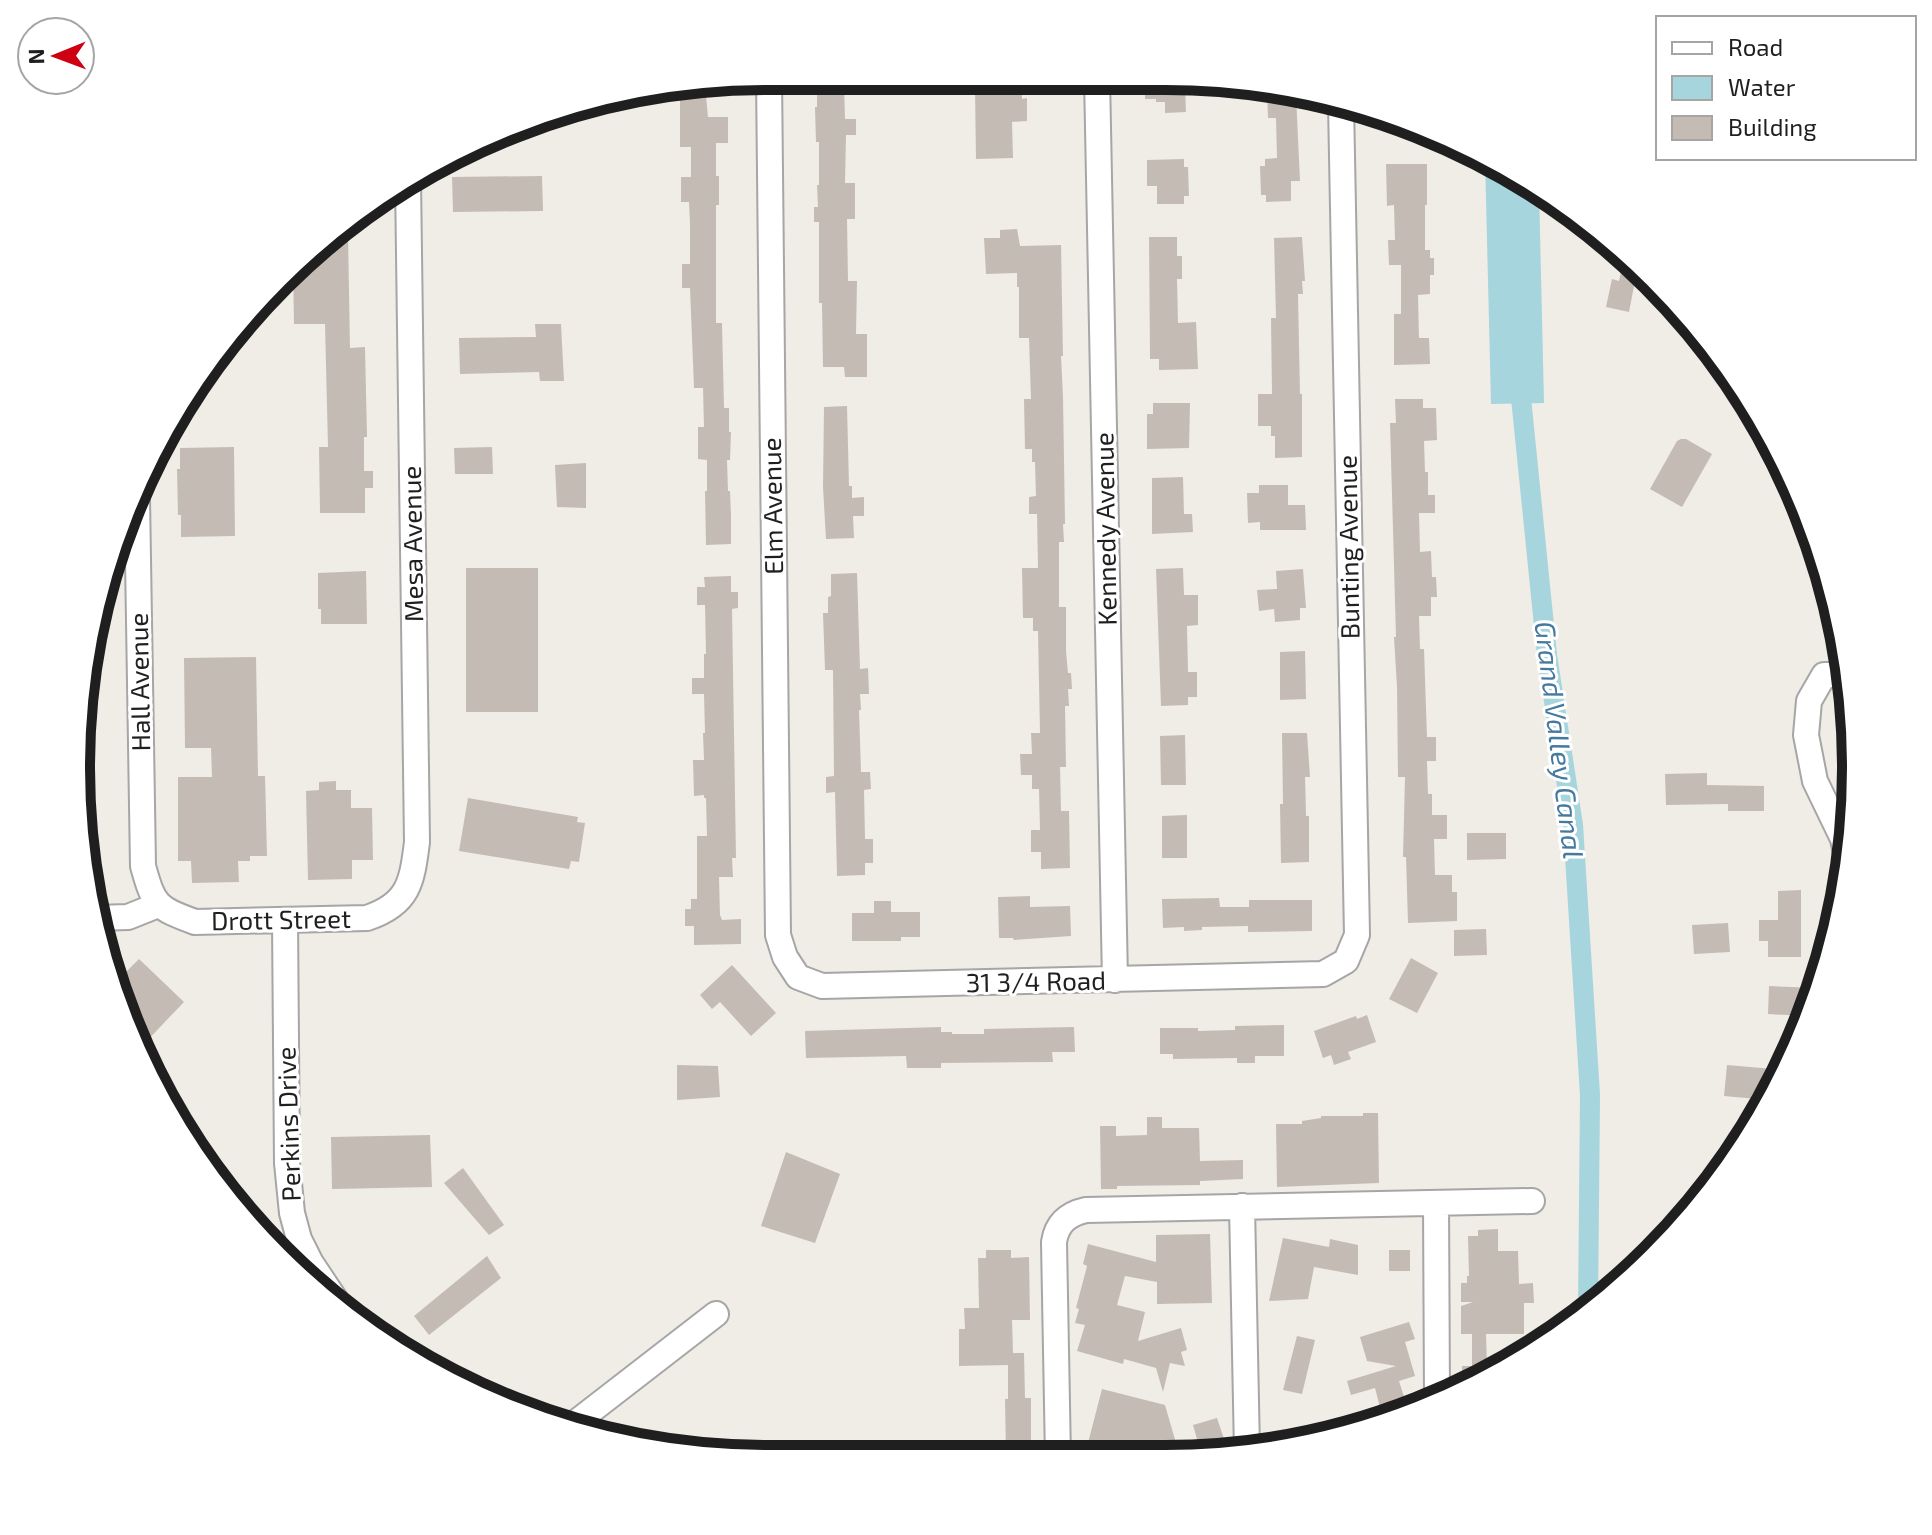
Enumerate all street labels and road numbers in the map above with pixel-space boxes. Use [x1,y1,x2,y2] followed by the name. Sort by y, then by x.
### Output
[1087,432,1122,626] street label: Kennedy Avenue
[755,437,788,575] street label: Elm Avenue
[1330,455,1365,639] street label: Bunting Avenue
[395,465,428,623] street label: Mesa Avenue
[122,612,155,752] street label: Hall Avenue
[211,902,351,935] street label: Drott Street
[966,964,1106,997] street label: 31 3/4 Road
[269,1046,306,1202] street label: Perkins Drive

